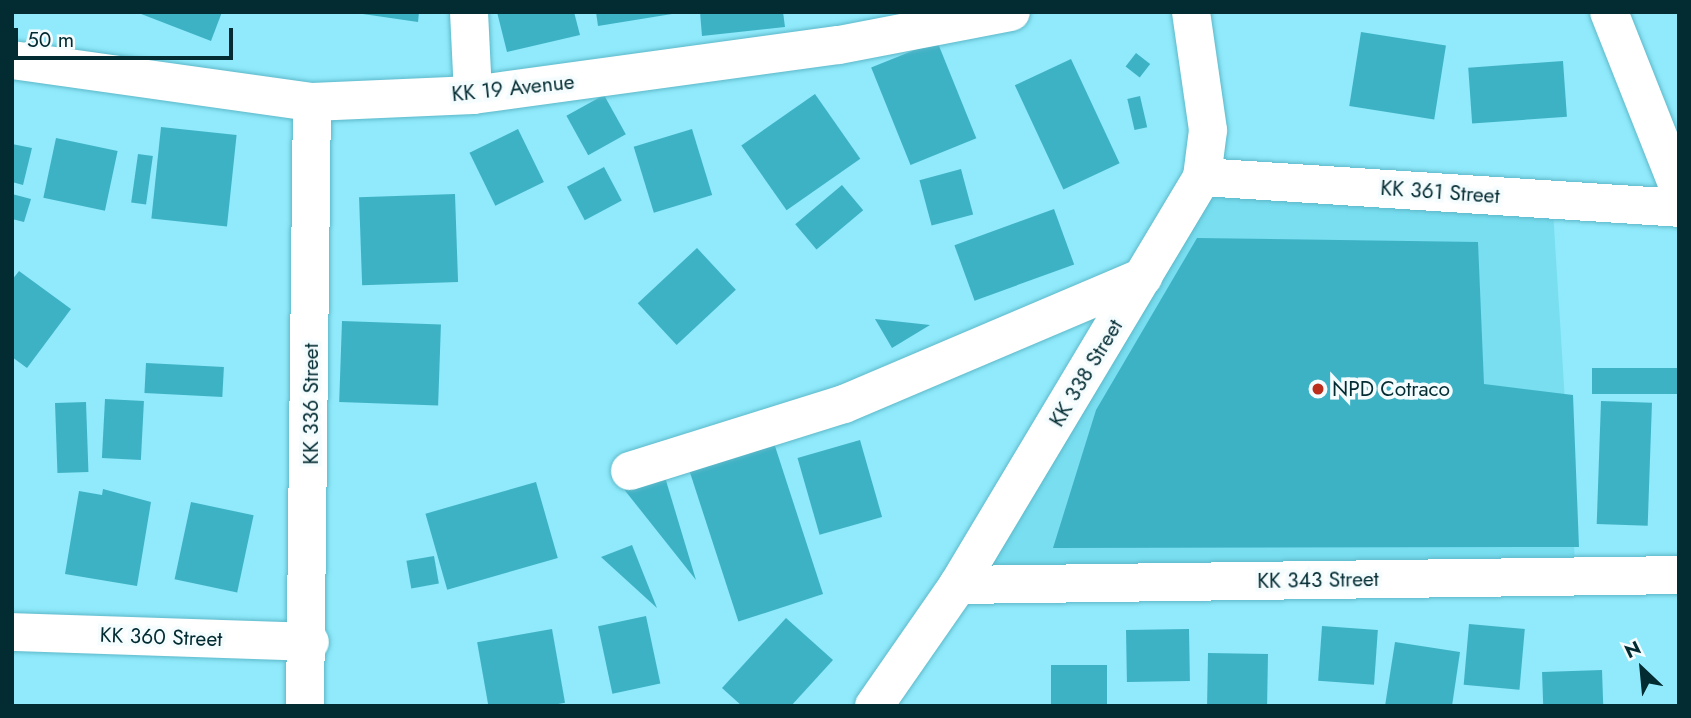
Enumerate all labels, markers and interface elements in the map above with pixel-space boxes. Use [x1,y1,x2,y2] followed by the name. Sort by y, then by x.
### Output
[18,14,236,58] scale bar
[27,25,74,55] text: 50 m
[450,69,576,107] street label: KK 19 Avenue
[1380,175,1500,209] street label: KK 361 Street
[1044,315,1128,431] street label: KK 338 Street
[298,343,324,465] street label: KK 336 Street
[1332,376,1450,402] place label: NPD Cotraco
[1310,381,1326,397] marker: NPD Cotraco
[1257,566,1379,594] street label: KK 343 Street
[99,622,223,652] street label: KK 360 Street
[1607,634,1677,704] north arrow
[1620,634,1645,665] text: N

